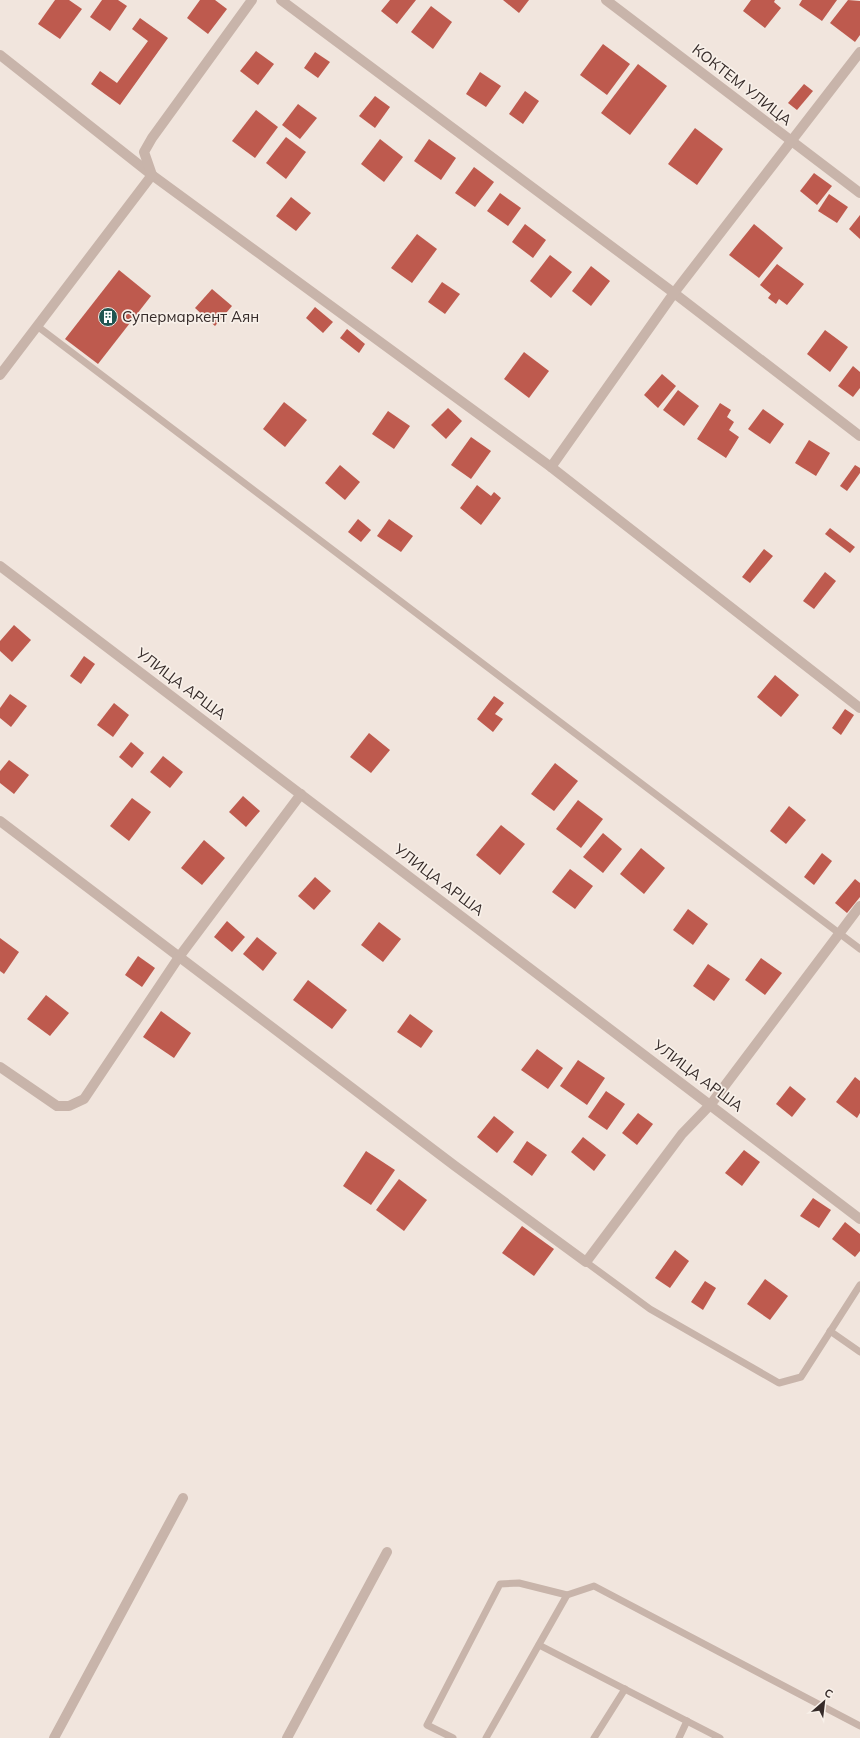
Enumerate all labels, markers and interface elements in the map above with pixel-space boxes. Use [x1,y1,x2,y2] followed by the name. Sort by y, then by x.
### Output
[689,40,796,130] street label: КОКТЕМ УЛИЦА
[97,306,119,328] building icon: Супермаркент Аян
[122,307,259,326] place label: Супермаркент Аян
[132,643,230,724] street label: УЛИЦА АРША
[390,839,488,920] street label: УЛИЦА АРША
[649,1035,747,1116] street label: УЛИЦА АРША
[804,1682,844,1722] north arrow
[822,1685,836,1701] text: С

